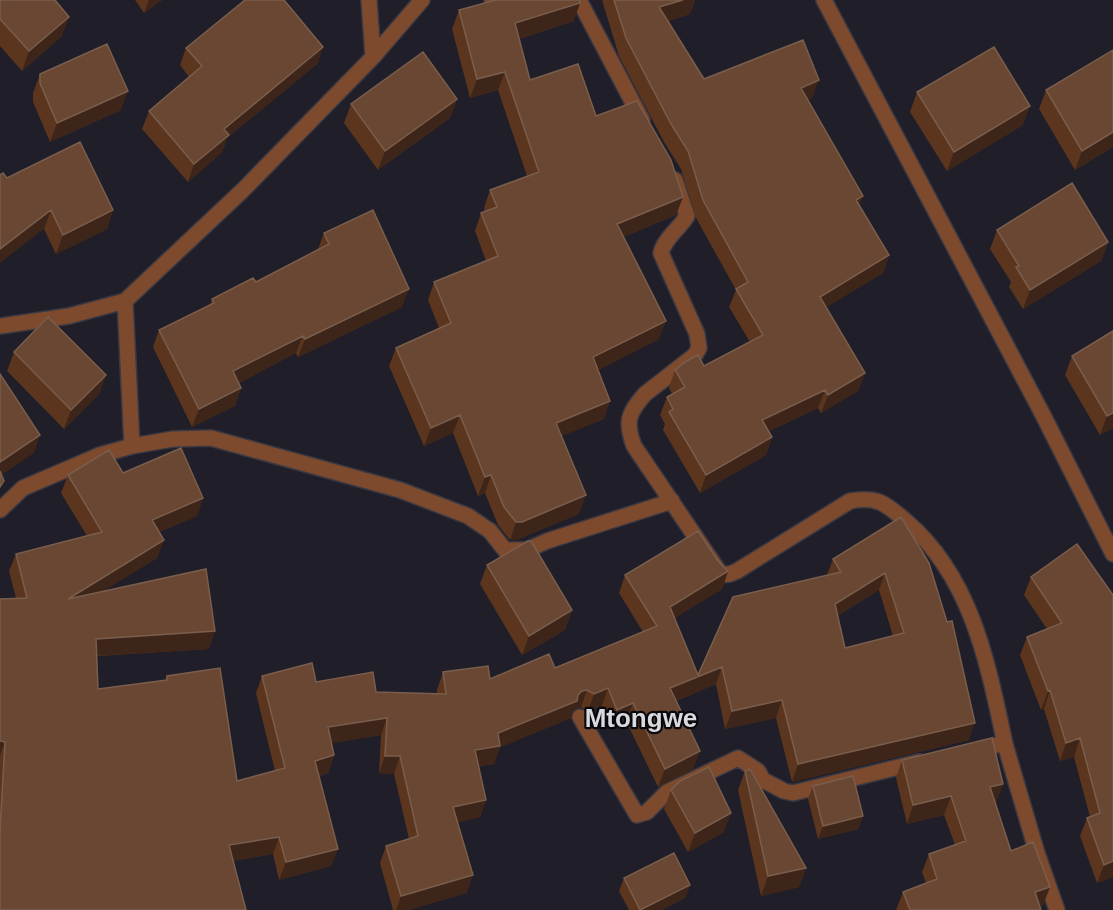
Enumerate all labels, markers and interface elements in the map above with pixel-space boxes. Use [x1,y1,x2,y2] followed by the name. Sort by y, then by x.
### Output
[585,703,697,733] district label: Mtongwe

